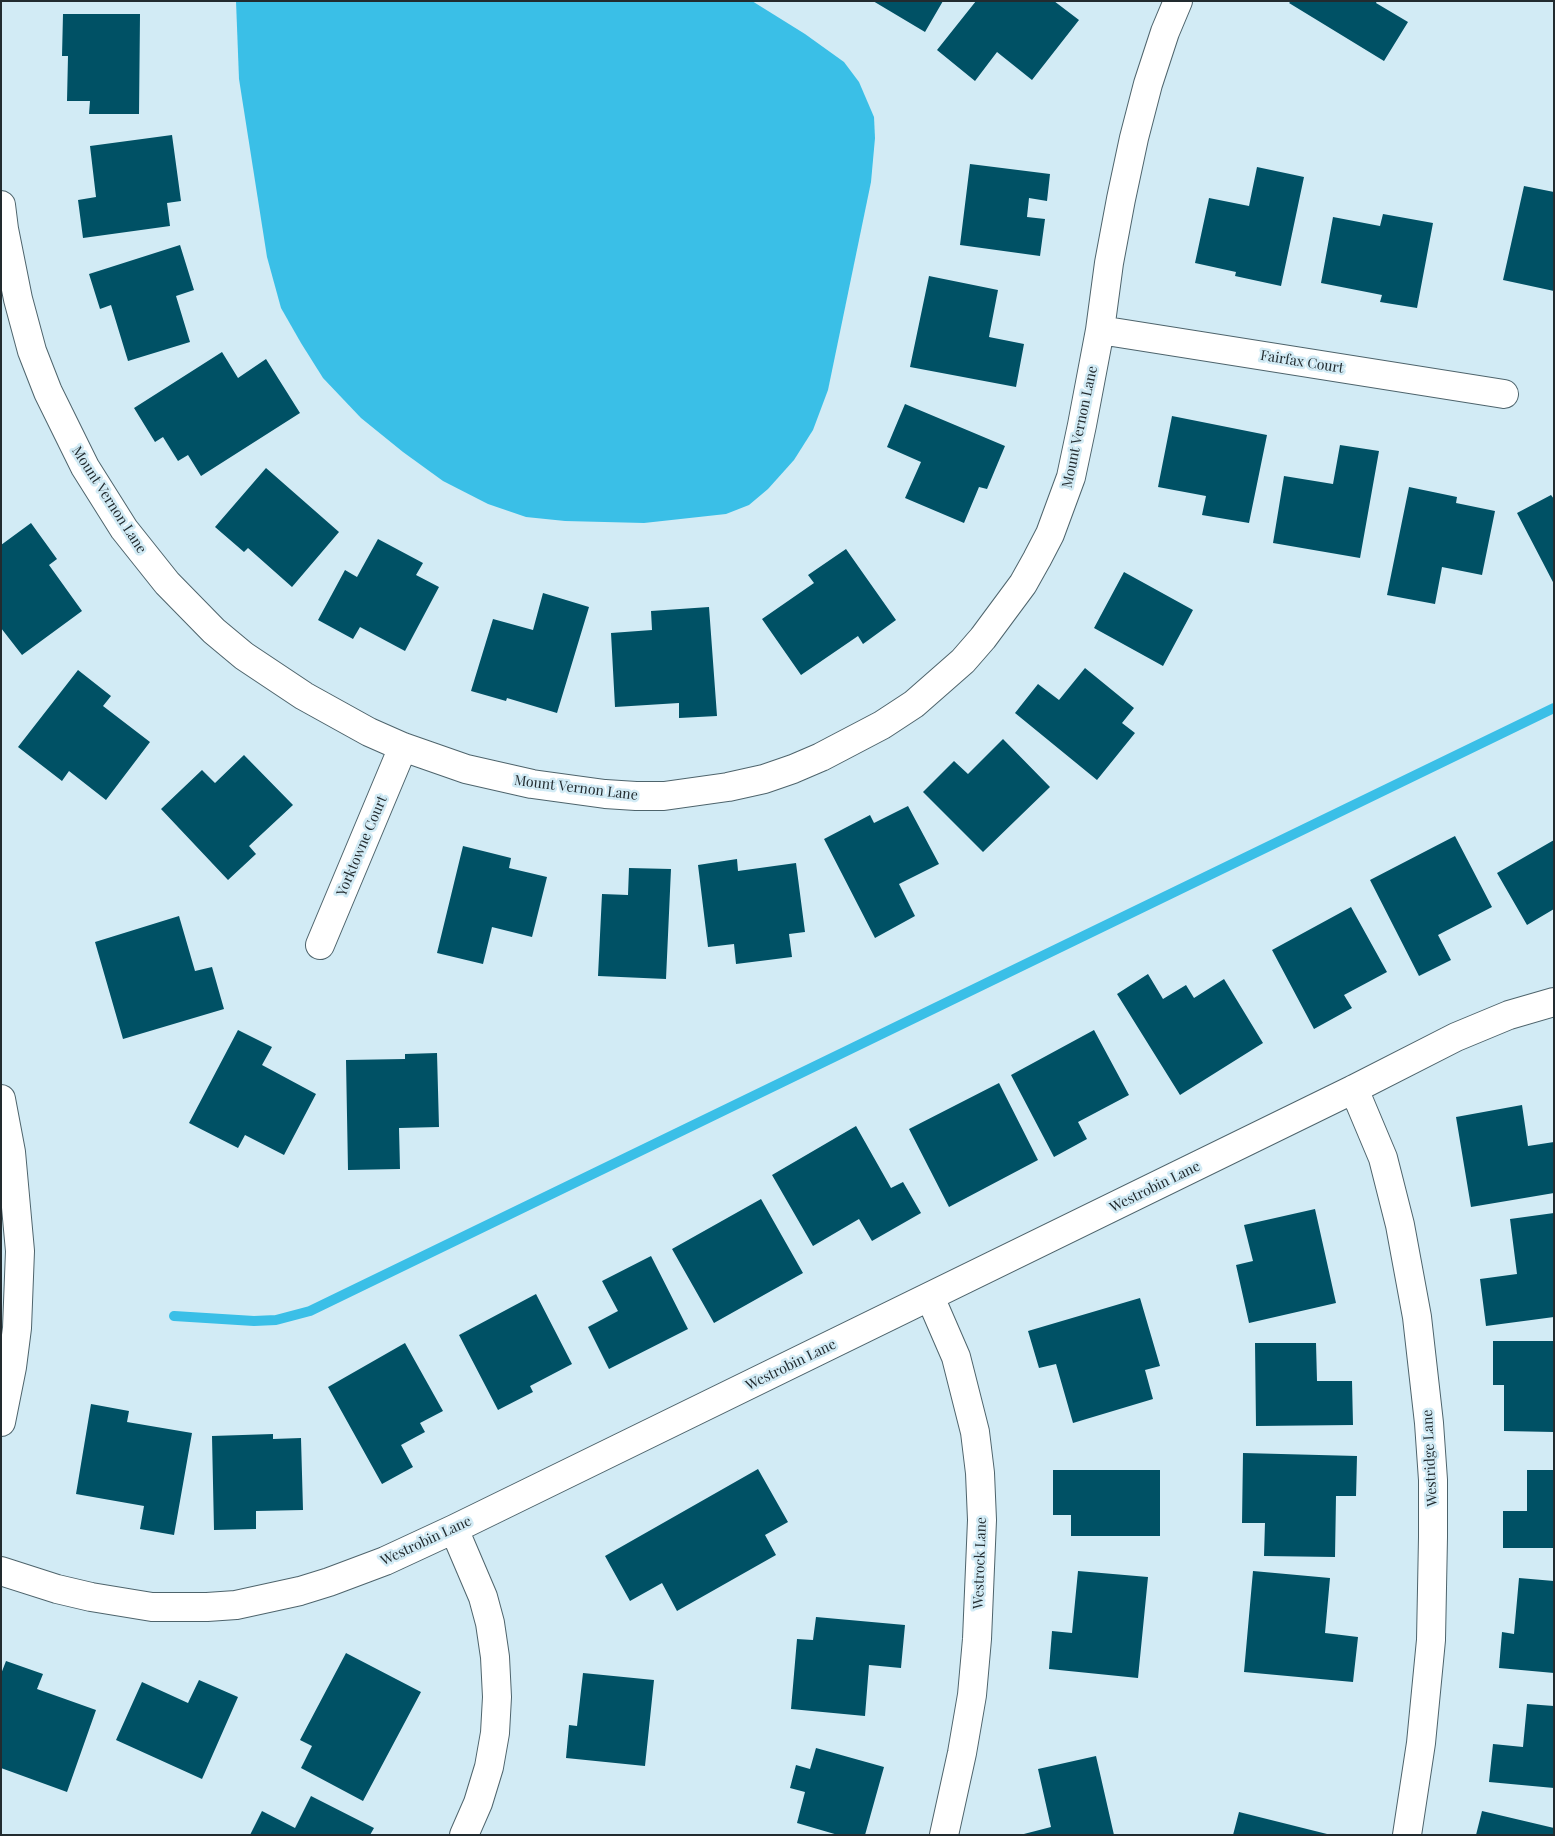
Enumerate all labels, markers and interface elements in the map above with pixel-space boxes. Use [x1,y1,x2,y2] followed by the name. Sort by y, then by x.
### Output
[1259,347,1345,377] street label: Fairfax Court
[1059,364,1101,490] street label: Mount Vernon Lane
[68,443,150,557] street label: Mount Vernon Lane
[513,772,639,804] street label: Mount Vernon Lane
[333,793,391,899] street label: Yorktowne Court
[1107,1158,1203,1216] street label: Westrobin Lane
[743,1336,839,1394] street label: Westrobin Lane
[1419,1409,1441,1507] street label: Westridge Lane
[378,1513,474,1569] street label: Westrobin Lane
[970,1517,990,1609] street label: Westrock Lane

